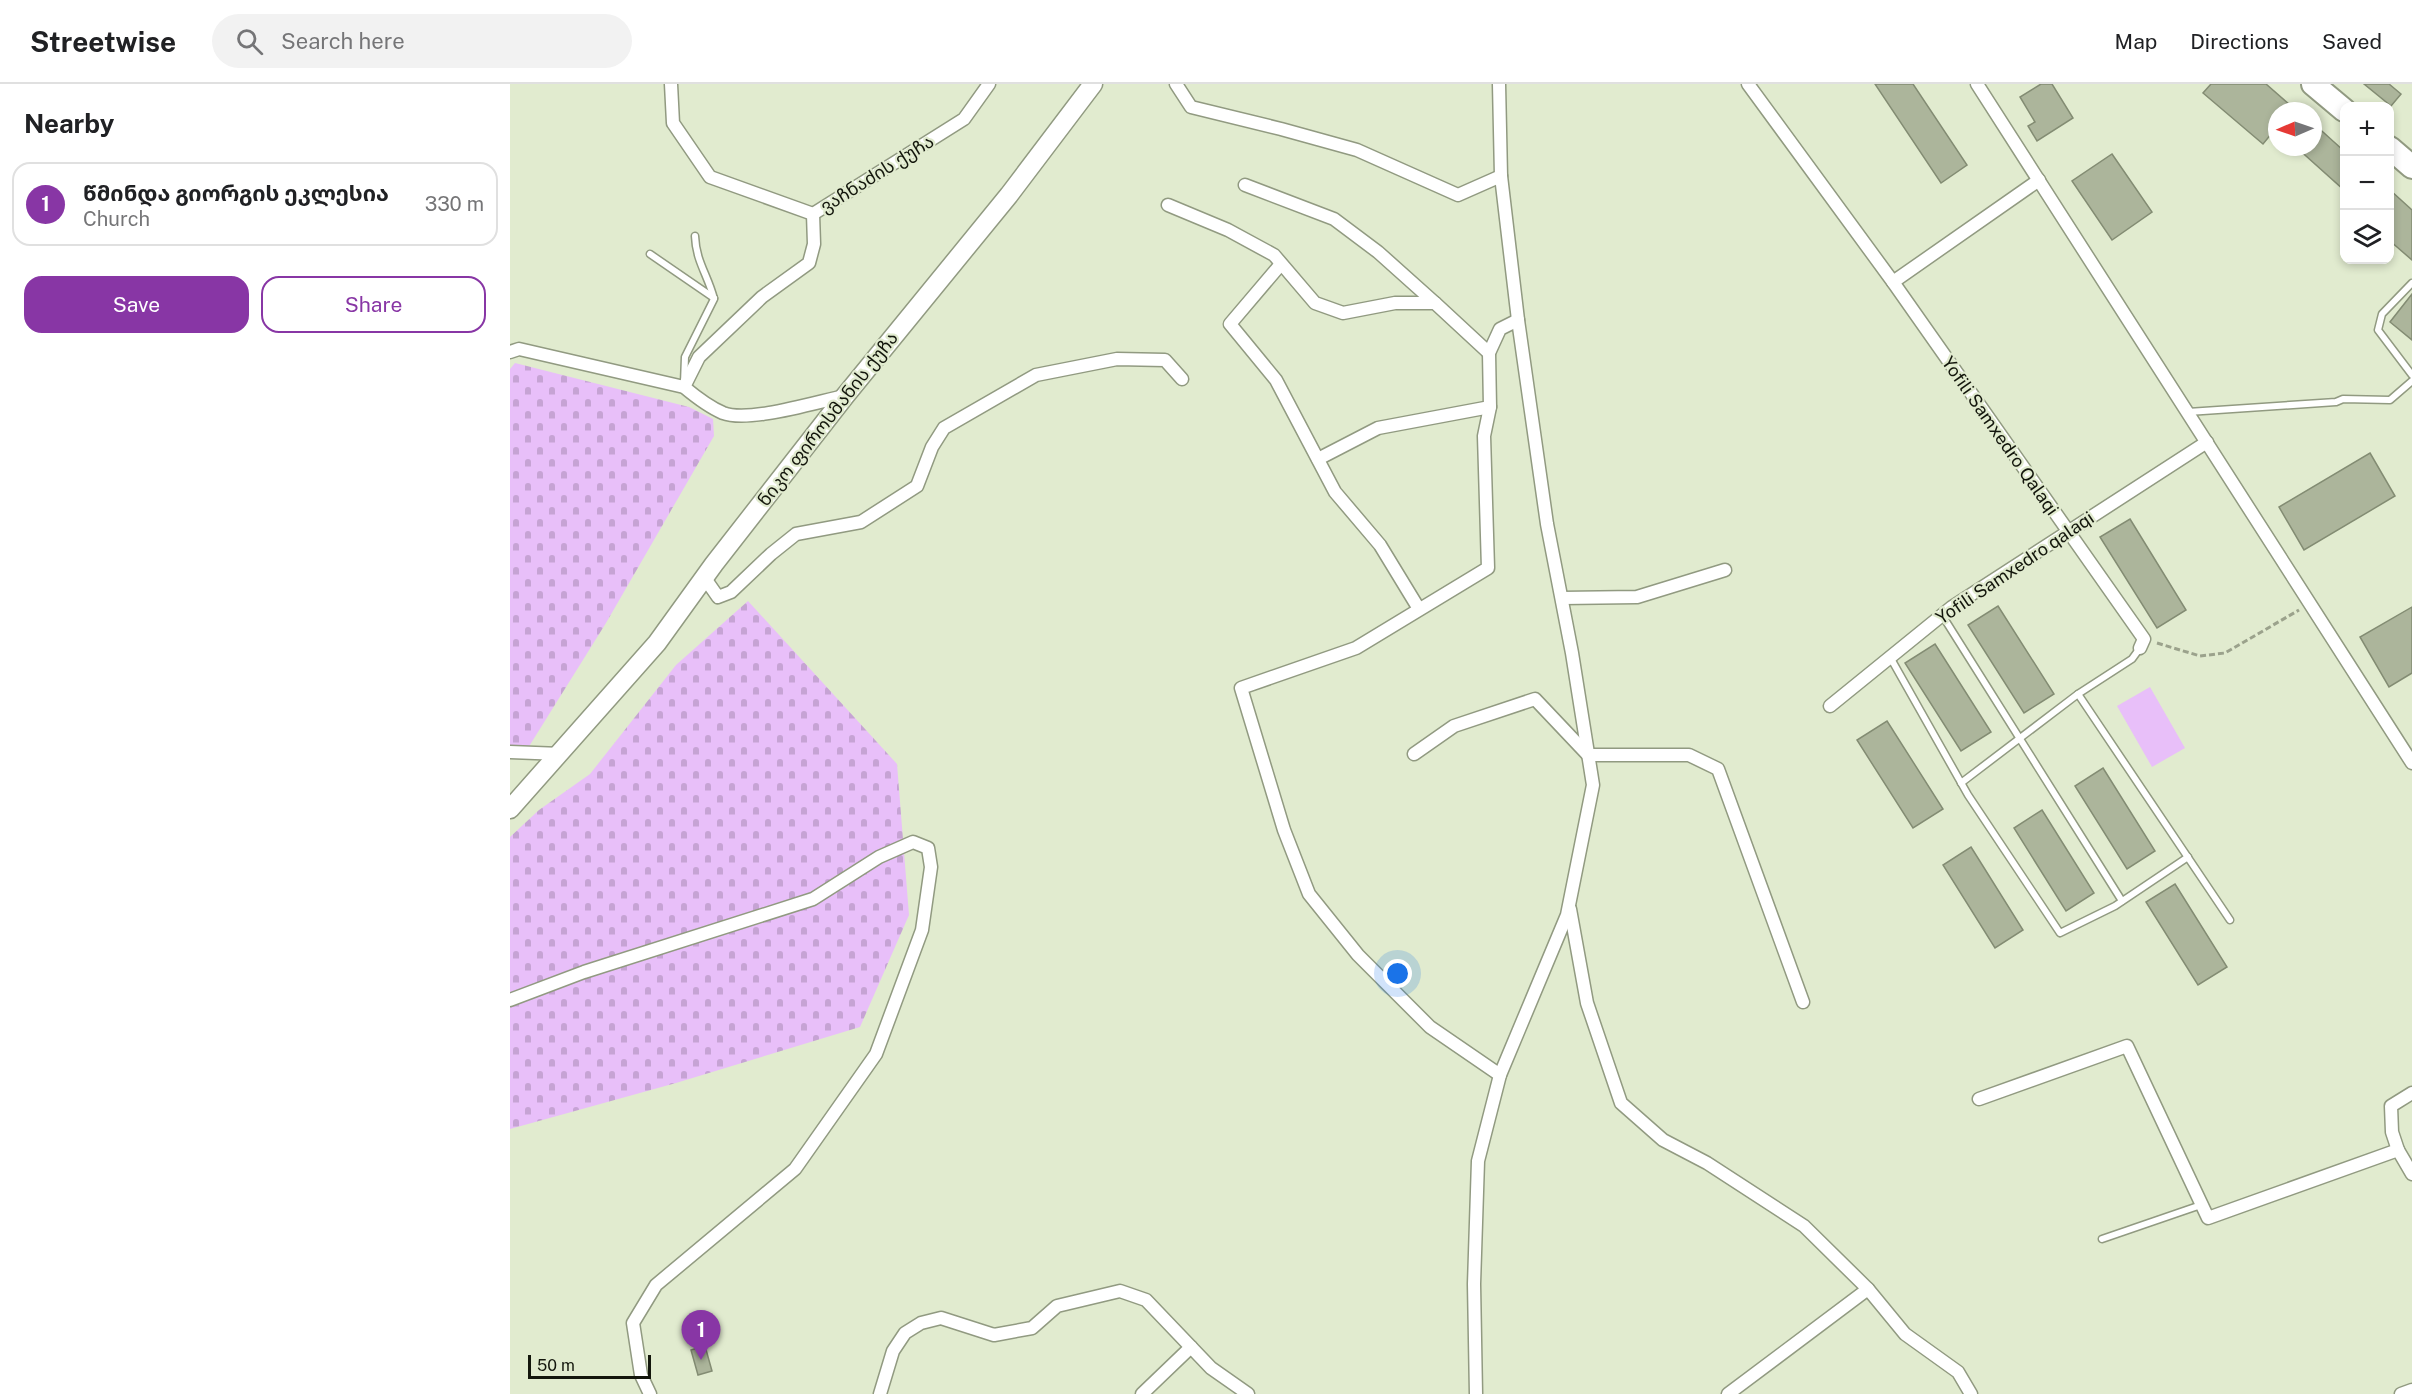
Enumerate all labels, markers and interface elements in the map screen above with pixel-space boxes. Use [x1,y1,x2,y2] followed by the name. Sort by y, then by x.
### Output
[212,14,632,68] search box
[30,25,176,58] text: Streetwise
[233,25,266,58] icon: search
[281,28,405,54] text: Search here
[2115,29,2157,54] text: Map
[2190,29,2289,54] text: Directions
[2322,29,2382,54] text: Saved
[2268,102,2322,156] north arrow
[2340,102,2394,264] map controls
[2340,102,2394,156] button: +
[24,108,114,139] text: Nearby
[816,130,938,218] street label: ვაჩნაძის ქუჩა
[2340,156,2394,210] button: −
[83,180,389,206] text: წმინდა გიორგის ეკლესია
[41,192,50,216] text: 1
[425,192,484,216] text: 330 m
[83,207,150,231] text: Church
[2340,210,2394,264] button: layers
[24,276,249,333] button: Save
[261,276,486,333] button: Share
[753,327,903,511] street label: ნიკო ფიროსმანის ქუჩა
[1938,352,2063,519] street label: Yofili Samxedro Qalaqi
[1932,507,2098,628] street label: Yofili Samxedro qalaqi
[1383,959,1412,988] your location
[682,1310,720,1360] pin: 1
[528,1352,651,1380] scale bar
[537,1356,575,1375] text: 50 m

